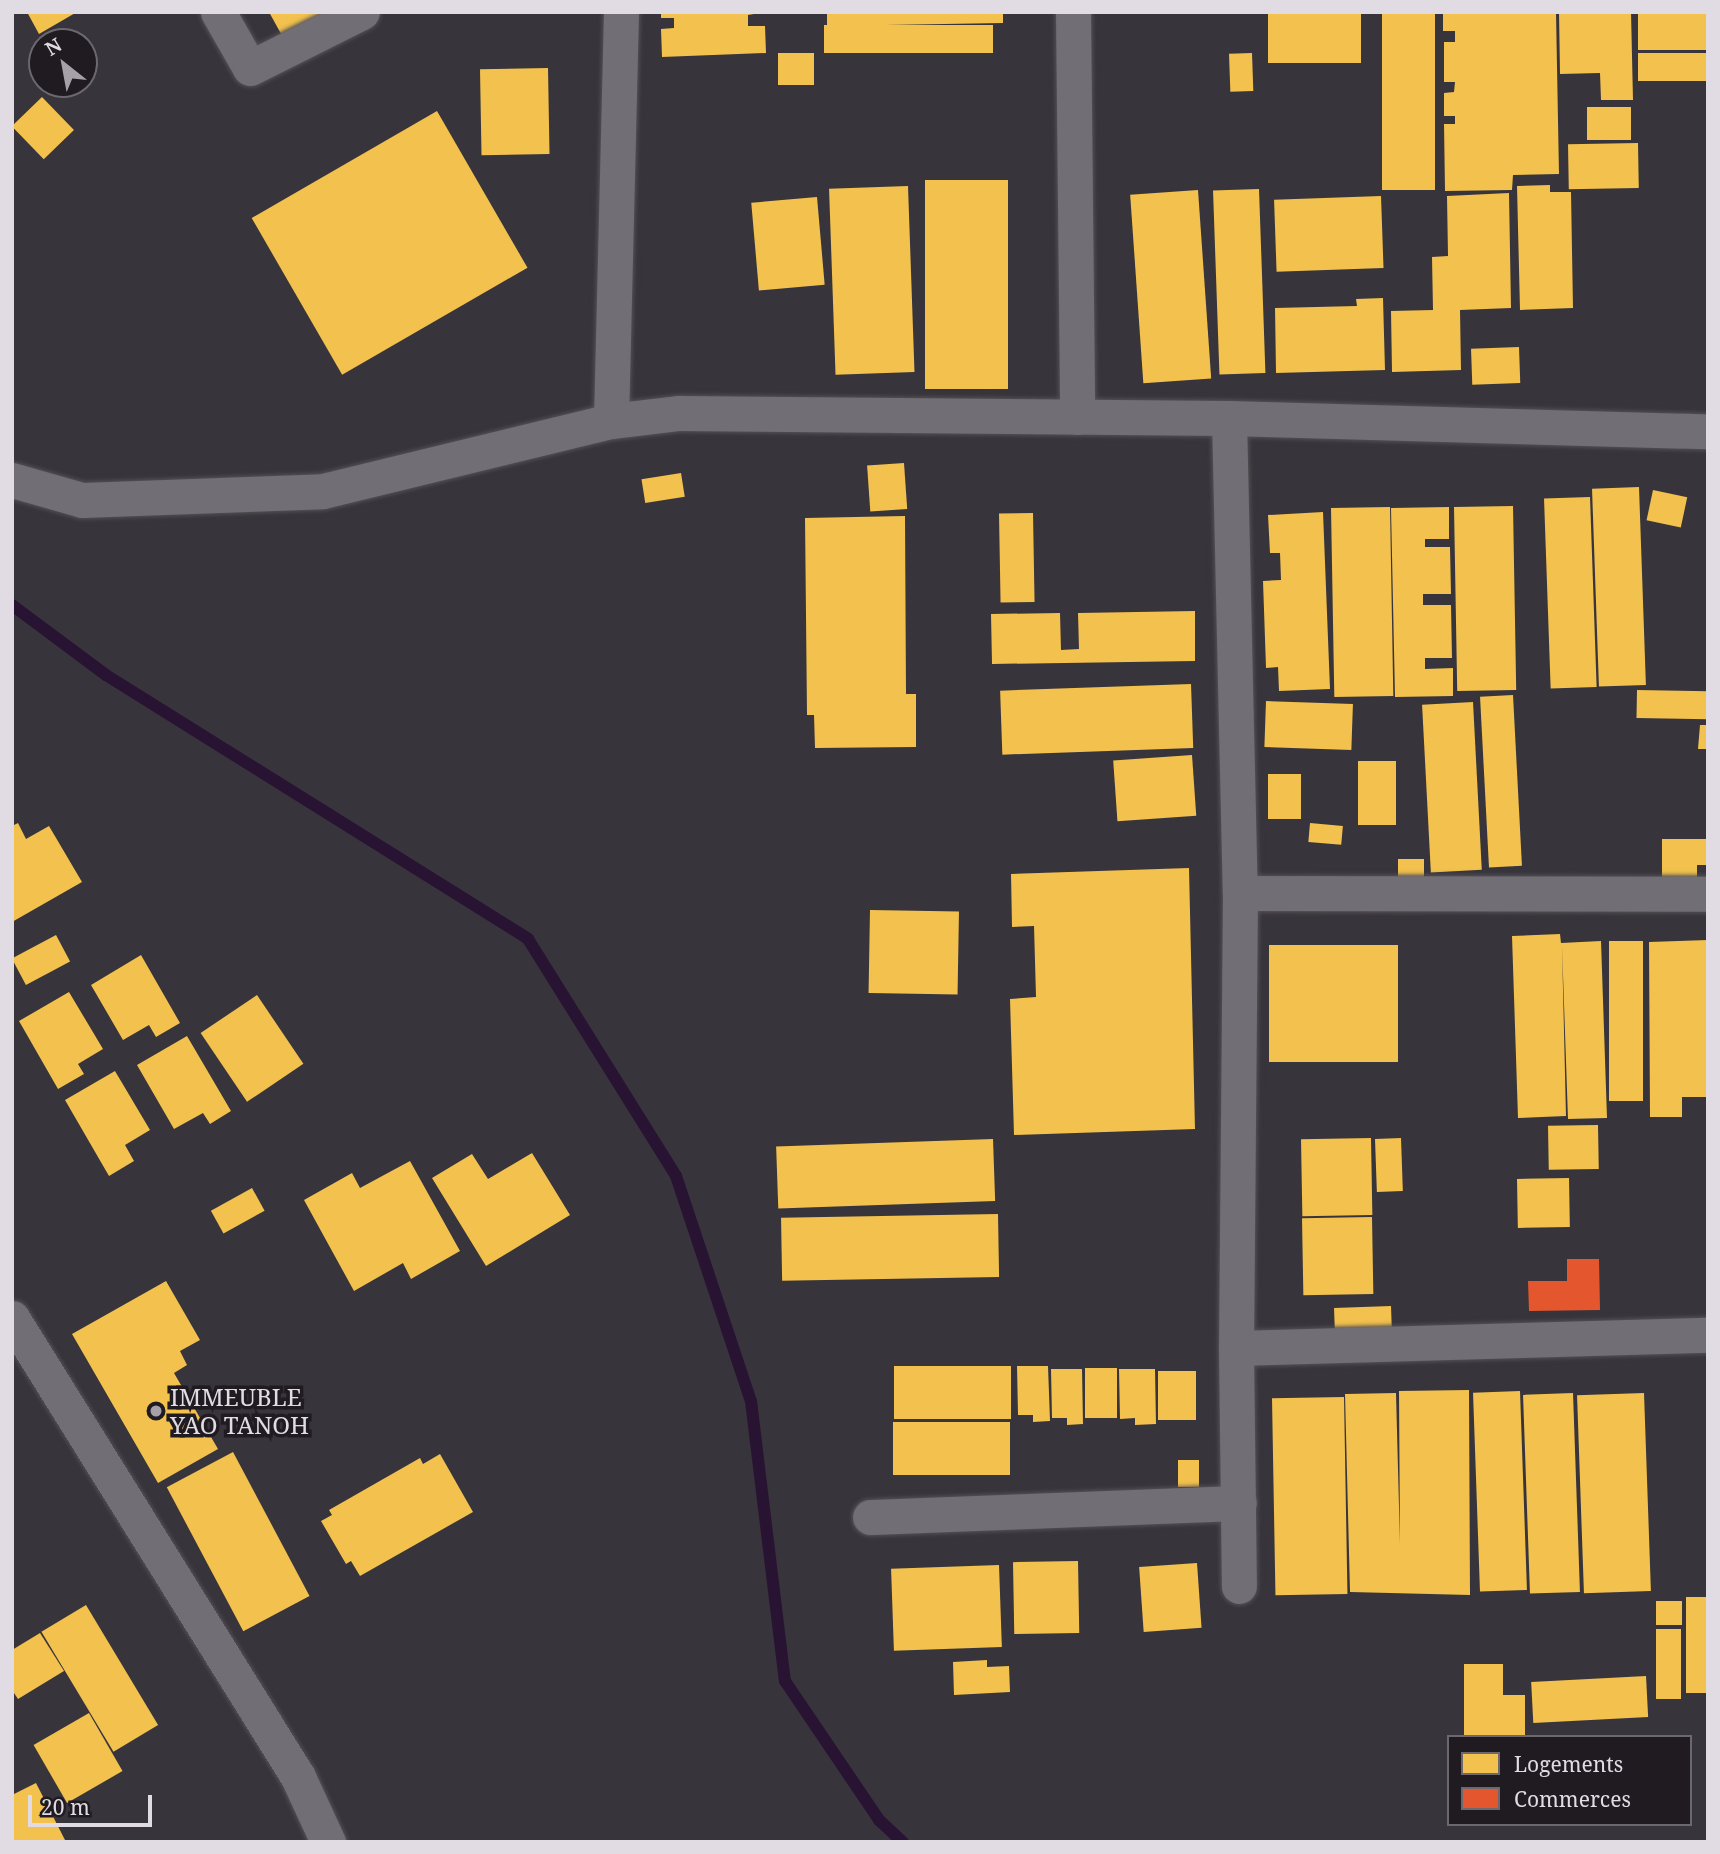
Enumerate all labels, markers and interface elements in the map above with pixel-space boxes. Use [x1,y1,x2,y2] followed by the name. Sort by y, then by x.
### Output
[28,28,98,98] north arrow
[40,32,66,62] text: N
[170,1383,309,1439] place label: IMMEUBLE YAO TANOH
[148,1403,164,1419] marker: IMMEUBLE YAO TANOH
[1447,1735,1692,1826] legend
[1514,1750,1623,1778] text: Logements
[32,1780,156,1824] scale bar
[1514,1785,1631,1813] text: Commerces
[41,1793,90,1821] text: 20 m

